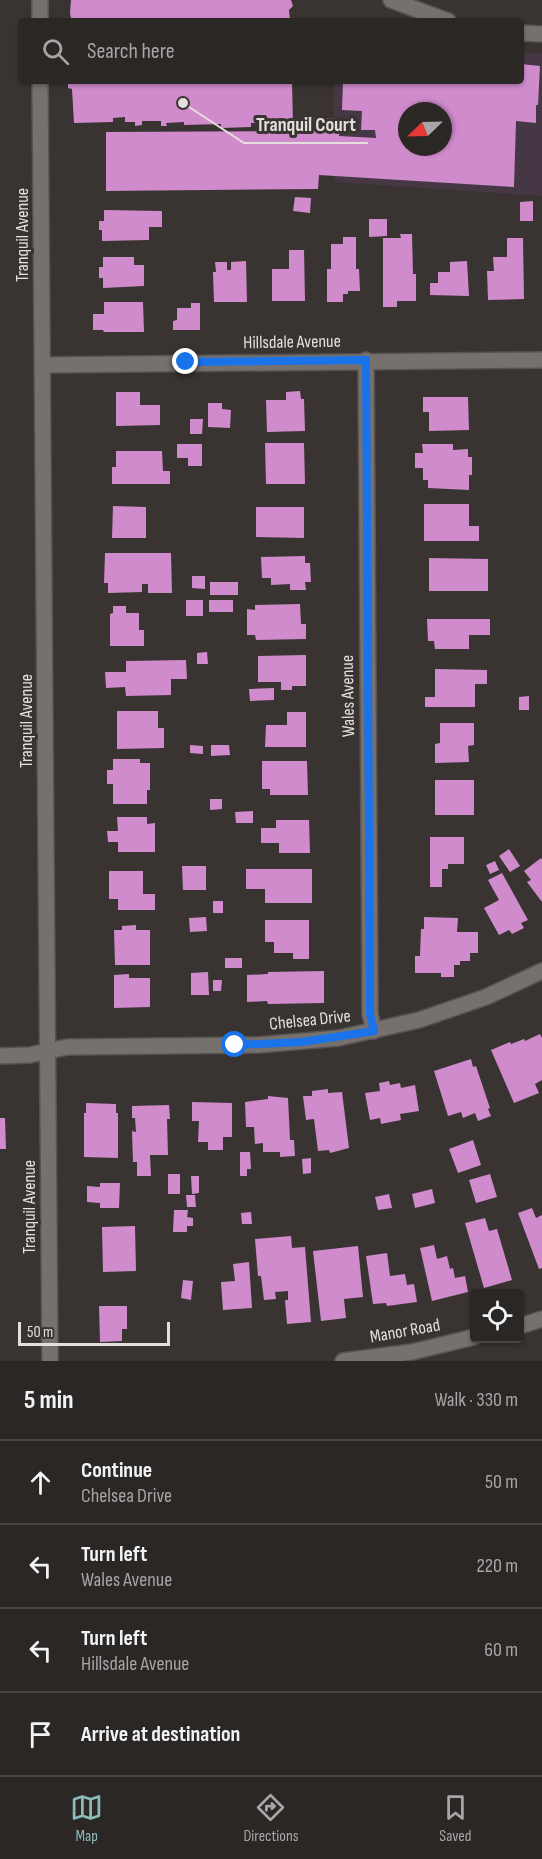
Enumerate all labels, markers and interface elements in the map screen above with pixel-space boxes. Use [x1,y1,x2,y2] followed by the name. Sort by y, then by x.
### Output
[18,18,524,84] search box
[39,35,72,68] icon: search
[87,38,174,65] text: Search here
[398,102,452,156] north arrow
[244,105,368,143] callout: Tranquil Court
[256,113,356,137] text: Tranquil Court
[12,188,33,282] street label: Tranquil Avenue
[243,331,341,353] street label: Hillsdale Avenue
[172,348,198,374] route end
[337,655,359,737] street label: Wales Avenue
[16,674,37,768] street label: Tranquil Avenue
[268,1005,352,1035] street label: Chelsea Drive
[221,1031,247,1057] route start
[19,1160,40,1254] street label: Tranquil Avenue
[470,1289,524,1343] map controls
[470,1289,524,1343] button: locate
[368,1315,442,1347] street label: Manor Road
[18,1319,170,1346] scale bar
[27,1323,53,1342] text: 50 m
[24,1385,74,1416] text: 5 min
[434,1388,518,1412] text: Walk · 330 m
[81,1457,152,1484] text: Continue
[24,1466,57,1499] icon: ahead
[485,1470,518,1494] text: 50 m
[81,1484,172,1508] text: Chelsea Drive
[81,1541,147,1568] text: Turn left
[24,1550,57,1583] icon: left
[477,1554,518,1578] text: 220 m
[81,1568,172,1592] text: Wales Avenue
[81,1625,147,1652] text: Turn left
[24,1634,57,1667] icon: left
[484,1638,518,1662] text: 60 m
[81,1652,189,1676] text: Hillsdale Avenue
[24,1718,57,1751] icon: arrive
[81,1721,240,1748] text: Arrive at destination
[70,1791,103,1846] tab: Map
[243,1791,299,1846] tab: Directions
[439,1791,472,1846] tab: Saved

